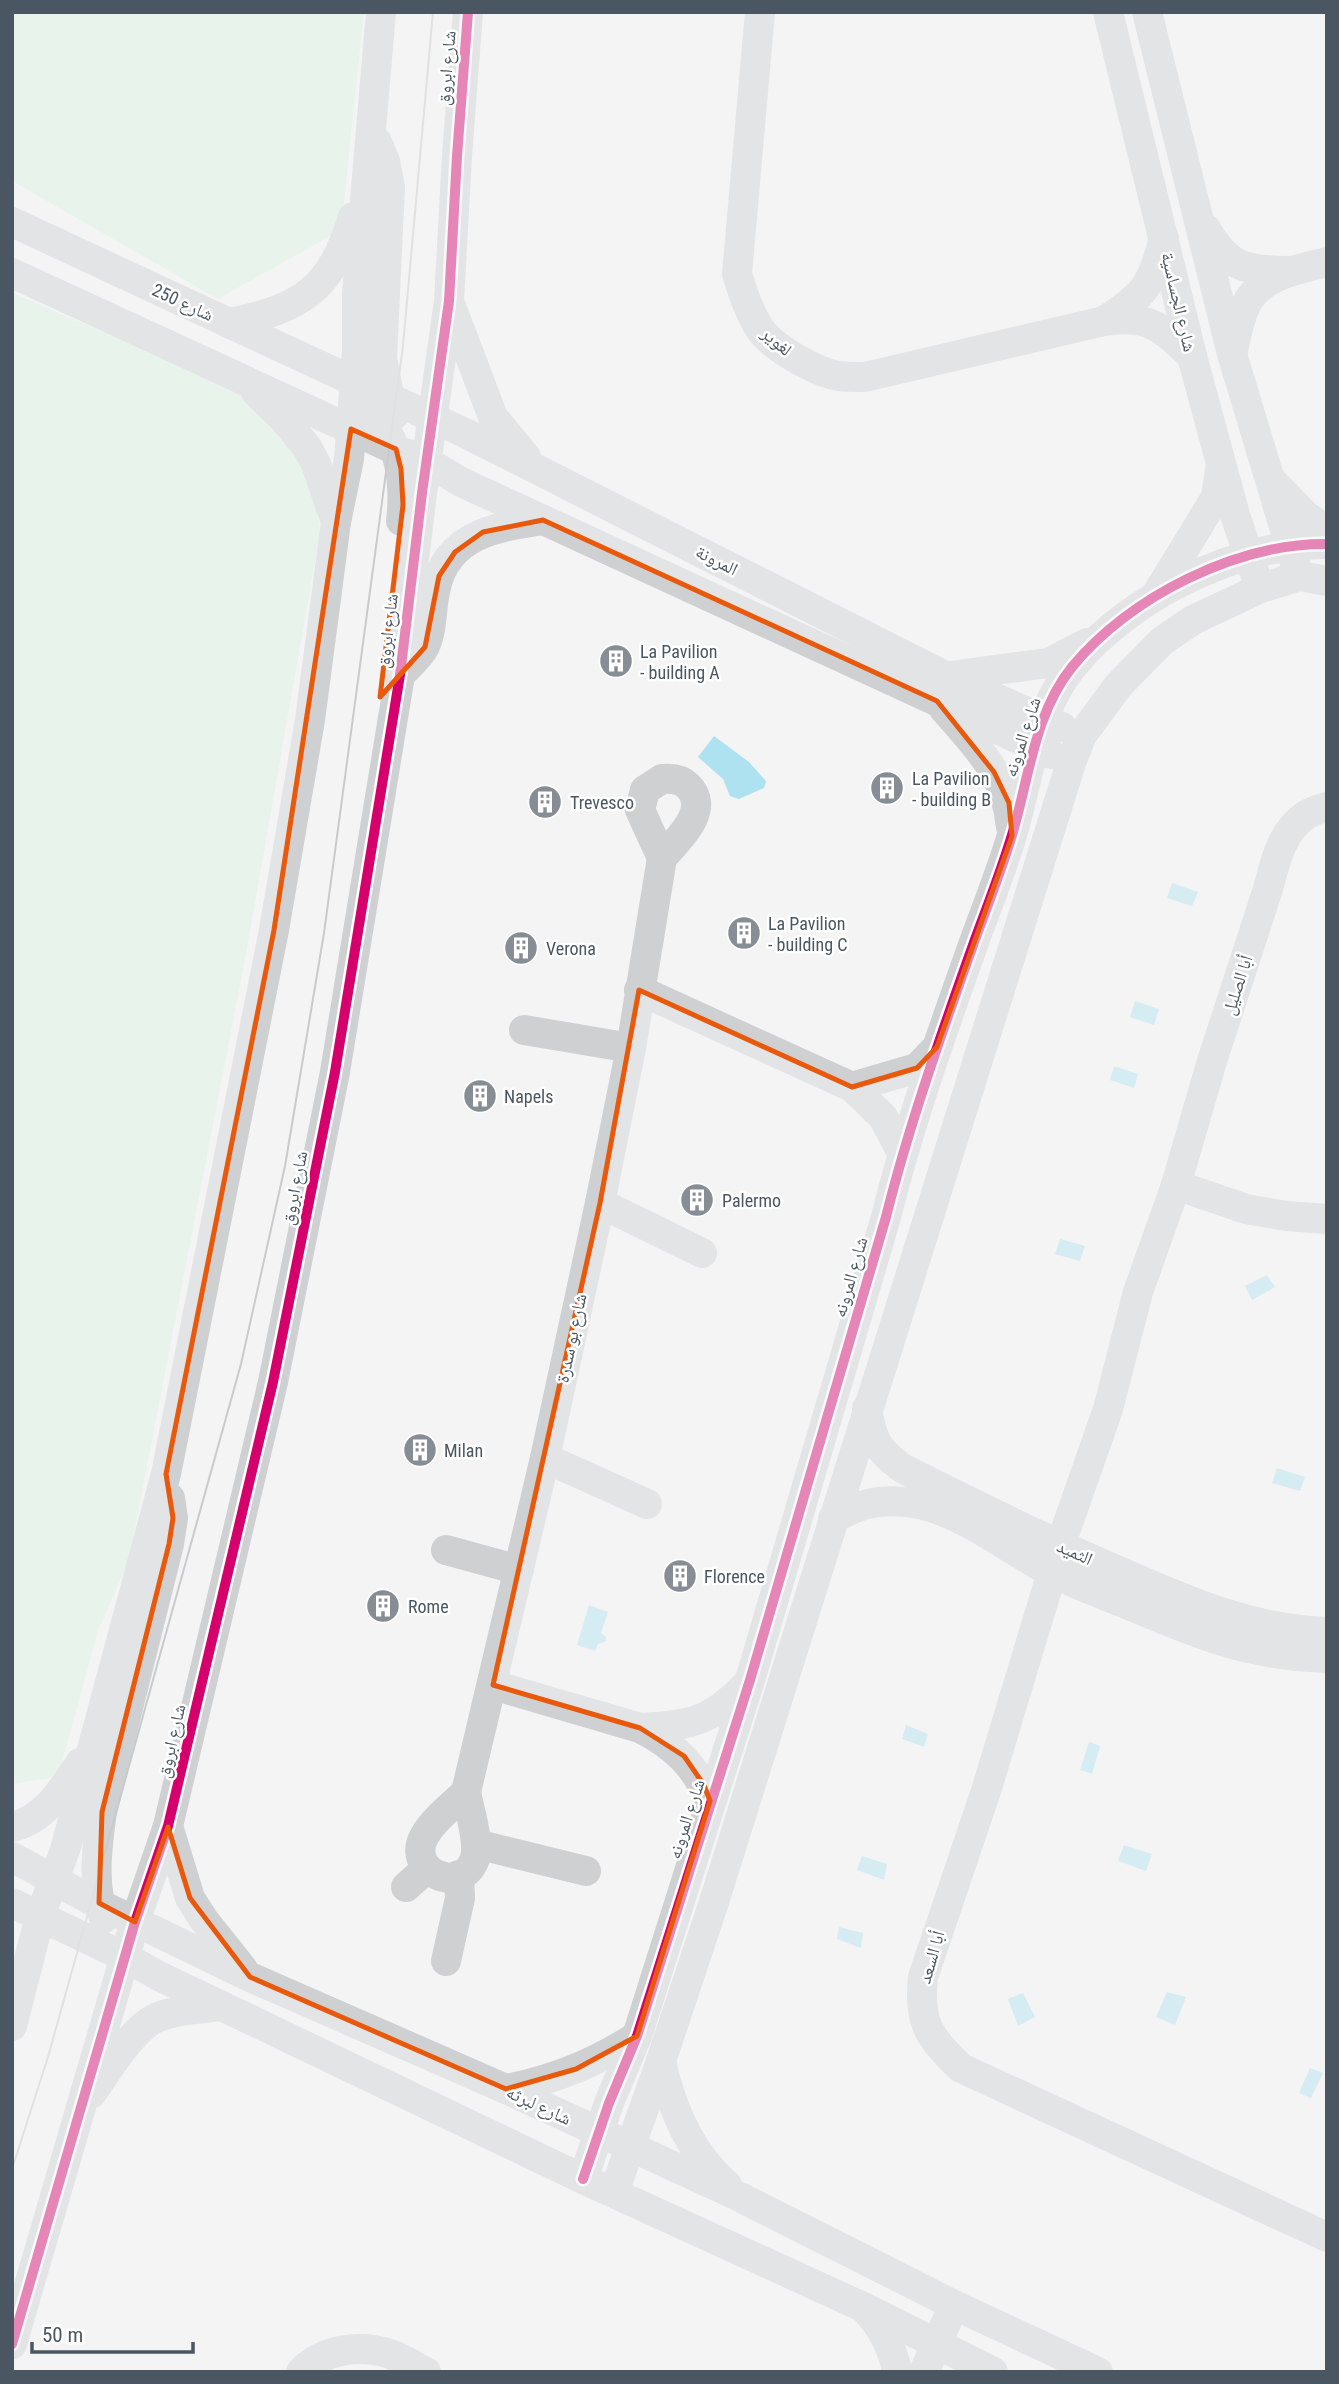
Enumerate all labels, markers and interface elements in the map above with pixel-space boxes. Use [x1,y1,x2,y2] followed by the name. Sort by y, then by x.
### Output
[432,30,461,106] street label: شارع ابروق
[1156,250,1201,354] street label: شارع الجساسية
[149,279,217,326] street label: شارع 250
[757,322,796,360] street label: لغوير
[692,541,742,579] street label: المرونة
[372,593,403,670] street label: شارع ابروق
[640,641,720,683] place label: La Pavilion - building A
[597,642,635,680] building icon: La Pavilion - building A
[999,694,1046,780] street label: شارع المرونه
[912,768,991,810] place label: La Pavilion - building B
[868,769,906,807] building icon: La Pavilion - building B
[526,783,564,821] building icon: Trevesco
[570,792,634,813] place label: Trevesco
[768,913,847,955] place label: La Pavilion - building C
[725,914,763,952] building icon: La Pavilion - building C
[502,929,540,967] building icon: Verona
[546,938,596,959] place label: Verona
[1218,952,1257,1018] street label: أبا الصليل
[461,1077,499,1115] building icon: Napels
[504,1086,553,1107] place label: Napels
[277,1149,312,1227] street label: شارع ابروق
[678,1181,716,1219] building icon: Palermo
[722,1190,781,1211] place label: Palermo
[829,1234,872,1320] street label: شارع المرونه
[551,1292,592,1385] street label: شارع بو سدرة
[401,1431,439,1469] building icon: Milan
[444,1440,483,1461] place label: Milan
[1054,1535,1096,1569] street label: الثميد
[661,1557,699,1595] building icon: Florence
[704,1566,765,1587] place label: Florence
[364,1587,402,1625] building icon: Rome
[408,1596,449,1617] place label: Rome
[152,1702,191,1780] street label: شارع ابروق
[663,1776,710,1862] street label: شارع المرونه
[913,1928,949,1986] street label: أبا السعد
[503,2081,575,2130] street label: شارع لبرثه
[32,2310,192,2354] scale bar
[42,2323,83,2347] text: 50 m

